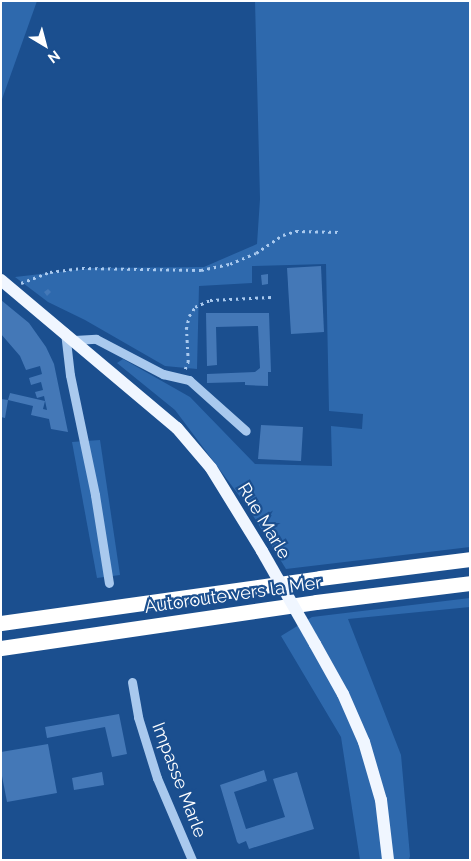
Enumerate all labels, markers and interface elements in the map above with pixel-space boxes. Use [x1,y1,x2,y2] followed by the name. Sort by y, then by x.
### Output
[20,20,70,70] north arrow
[45,47,63,67] text: N
[233,479,295,563] street label: Rue Marle
[143,572,323,618] street label: Autoroute vers la Mer
[147,719,211,841] street label: Impasse Marle

